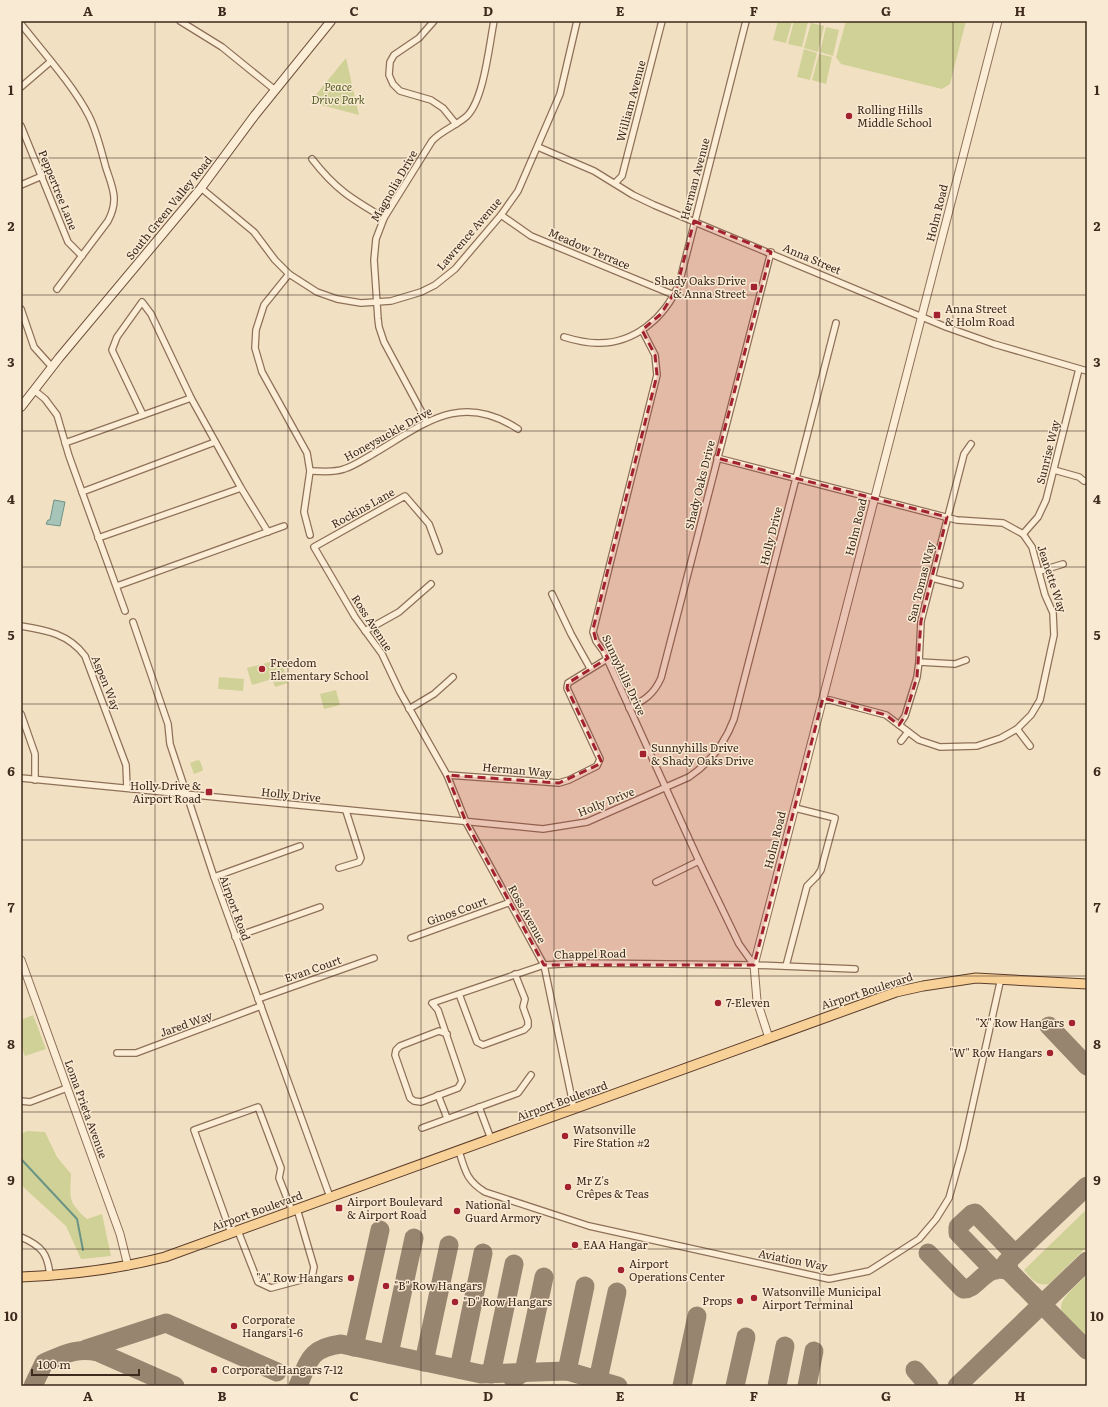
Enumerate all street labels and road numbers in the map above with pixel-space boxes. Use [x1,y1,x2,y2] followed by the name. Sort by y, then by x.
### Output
[611,58,649,143] street label: William Avenue
[675,136,713,222] street label: Herman Avenue
[366,146,420,224] street label: Magnolia Drive
[36,147,82,232] street label: Peppertree Lane
[121,152,215,263] street label: South Green Valley Road
[921,182,951,243] street label: Holm Road
[432,193,505,273] street label: Lawrence Avenue
[546,224,633,273] street label: Meadow Terrace
[781,239,845,278] street label: Anna Street
[340,402,435,464] street label: Honeysuckle Drive
[1031,417,1063,486] street label: Sunrise Way
[680,438,718,531] street label: Shady Oaks Drive
[328,483,397,531] street label: Rockins Lane
[840,496,870,557] street label: Holm Road
[755,505,785,567] street label: Holly Drive
[902,539,938,624] street label: San Tomas Way
[1034,543,1072,615] street label: Jeanette Way
[349,591,397,654] street label: Ross Avenue
[599,631,651,718] street label: Sunnyhills Drive
[89,653,126,713] street label: Aspen Way
[482,758,553,780] street label: Herman Way
[575,782,637,820] street label: Holly Drive
[261,783,322,805] street label: Holly Drive
[759,809,789,870] street label: Holm Road
[217,873,255,943] street label: Airport Road
[505,881,551,946] street label: Ross Avenue
[424,892,490,928] street label: Ginos Court
[554,944,627,962] street label: Chappel Road
[282,951,344,985] street label: Evan Court
[819,968,915,1012] street label: Airport Boulevard
[157,1006,215,1040] street label: Jared Way
[62,1057,112,1161] street label: Loma Prieta Avenue
[514,1076,610,1124] street label: Airport Boulevard
[209,1186,305,1234] street label: Airport Boulevard
[757,1244,830,1274] street label: Aviation Way

